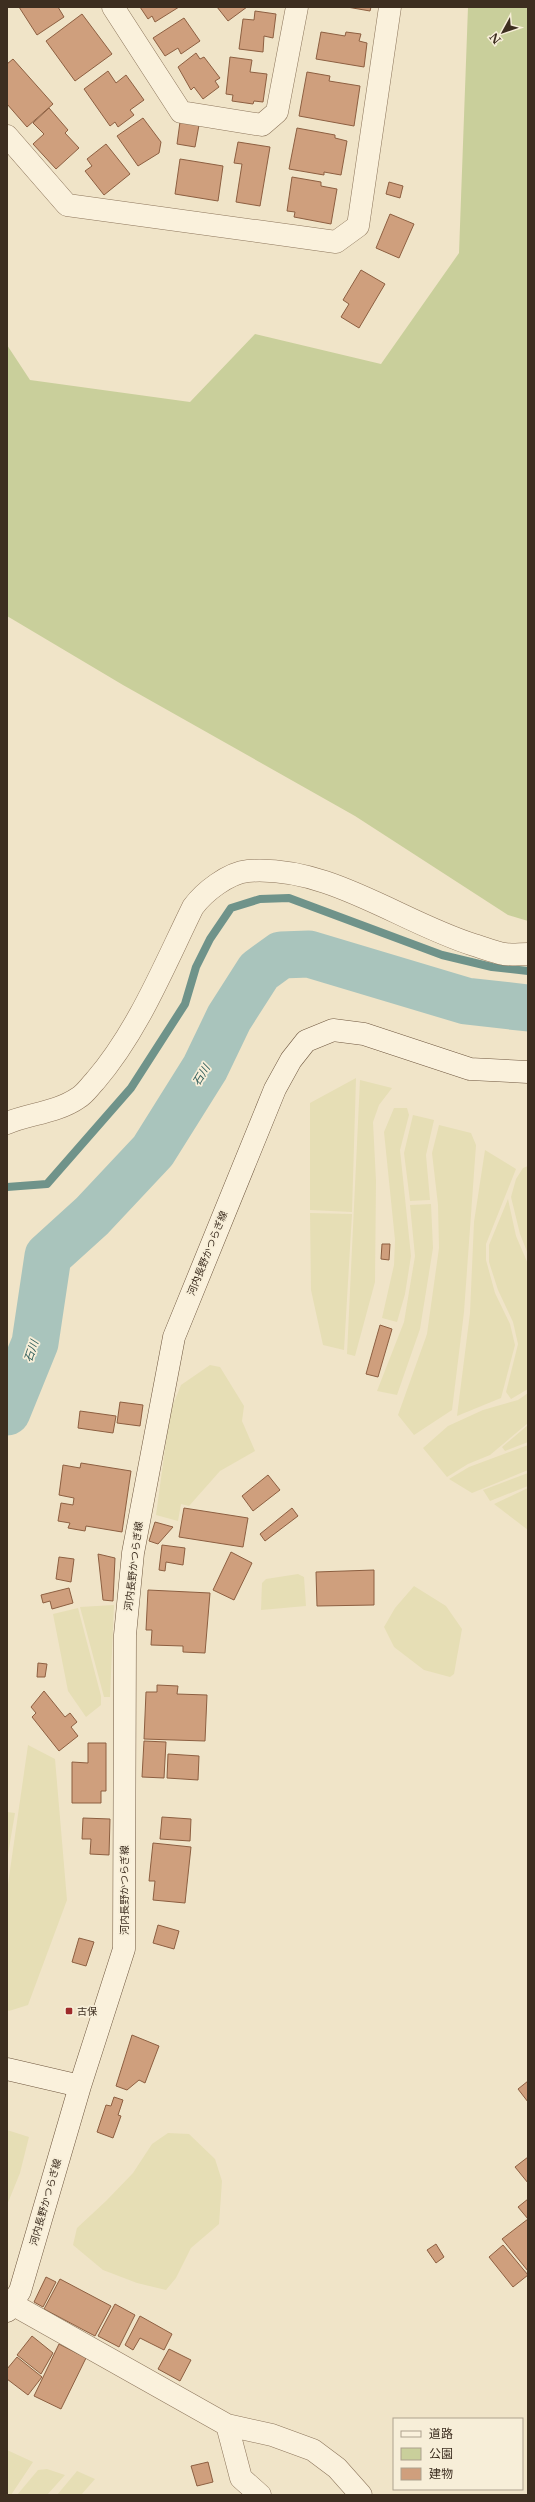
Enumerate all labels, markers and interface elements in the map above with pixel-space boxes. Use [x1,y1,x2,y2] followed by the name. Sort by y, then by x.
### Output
[483,12,523,52] north arrow
[486,29,504,47] text: N
[189,1061,213,1088] water label: 石川
[185,1209,230,1297] street label: 河内長野かつらぎ線
[21,1337,42,1364] water label: 石川
[122,1521,145,1612] street label: 河内長野かつらぎ線
[118,1845,131,1935] street label: 河内長野かつらぎ線
[77,2005,98,2018] place label: 古保
[64,2006,74,2016] marker: 古保
[27,2157,64,2247] street label: 河内長野かつらぎ線
[393,2418,523,2490] legend
[429,2426,453,2441] text: 道路
[429,2446,453,2461] text: 公園
[429,2466,453,2481] text: 建物

